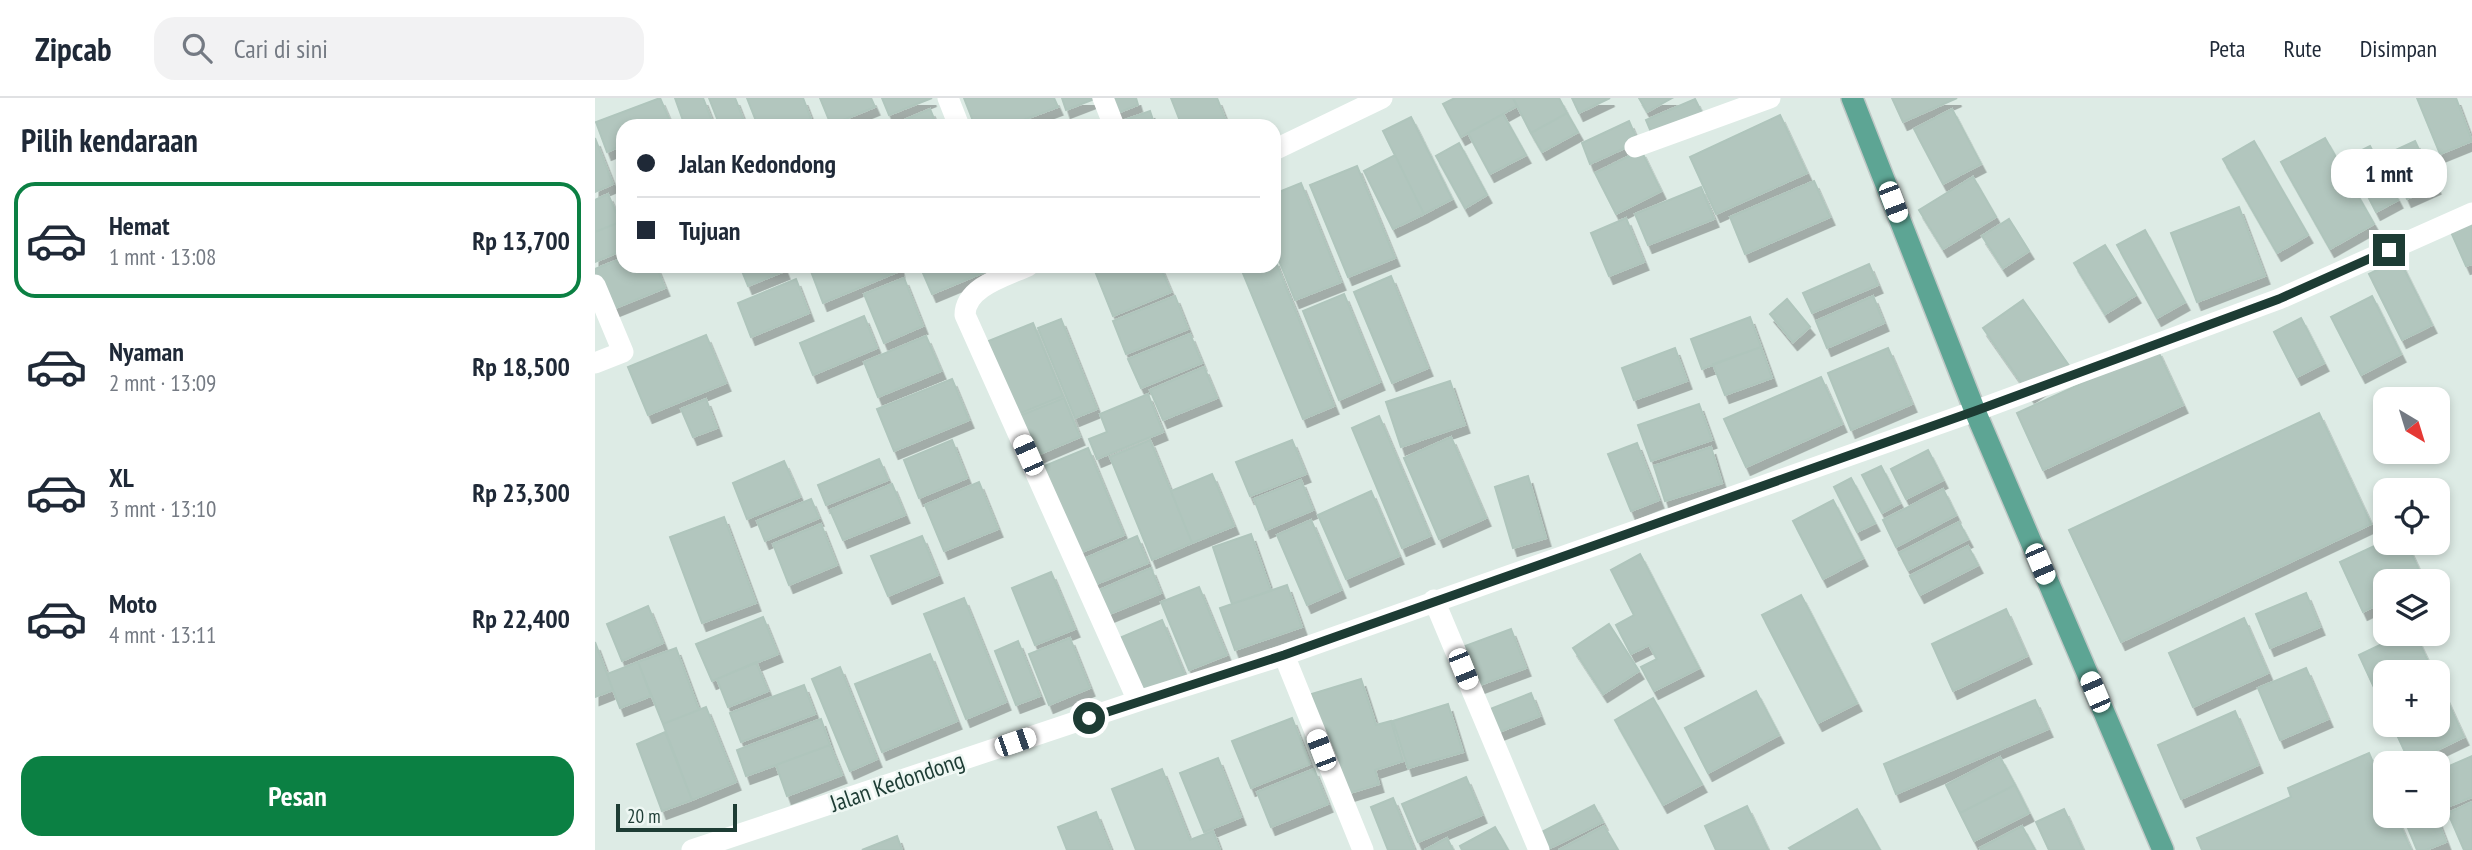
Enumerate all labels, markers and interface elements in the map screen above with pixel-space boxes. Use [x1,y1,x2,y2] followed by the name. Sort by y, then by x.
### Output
[154,17,644,80] search box
[35,27,112,70] text: Zipcab
[178,29,216,67] icon: search
[234,32,328,65] text: Cari di sini
[2209,33,2245,64] text: Peta
[2283,33,2322,64] text: Rute
[2360,33,2437,64] text: Disimpan
[21,119,198,161] text: Pilih kendaraan
[679,147,836,180] text: Jalan Kedondong
[2331,149,2447,198] callout: 1 mnt
[2365,159,2413,188] text: 1 mnt
[1876,179,1911,225] car
[25,209,88,272] icon: car
[109,209,170,242] text: Hemat
[679,214,741,247] text: Tujuan
[472,224,570,257] text: Rp 13,700
[2373,234,2405,266] route end
[109,242,216,271] text: 1 mnt · 13:08
[25,335,88,398] icon: car
[109,335,184,368] text: Nyaman
[472,350,570,383] text: Rp 18,500
[109,368,216,397] text: 2 mnt · 13:09
[2373,387,2450,464] north arrow
[2373,387,2450,828] map controls
[1010,432,1047,478] car
[25,461,88,524] icon: car
[109,461,134,494] text: XL
[472,476,570,509] text: Rp 23,300
[2373,478,2450,555] button: locate
[109,494,216,523] text: 3 mnt · 13:10
[2023,541,2058,587] car
[2373,569,2450,646] button: layers
[25,587,88,650] icon: car
[109,587,157,620] text: Moto
[472,602,570,635] text: Rp 22,400
[109,620,216,649] text: 4 mnt · 13:11
[1446,646,1481,692] car
[2373,660,2450,737] button: +
[2078,669,2113,715] car
[1073,702,1105,734] route start
[992,725,1039,759] car
[1304,727,1339,773] car
[825,744,968,819] street label: Jalan Kedondong
[2373,751,2450,828] button: −
[21,756,574,836] button: Pesan
[616,801,737,833] scale bar
[627,804,661,828] text: 20 m

